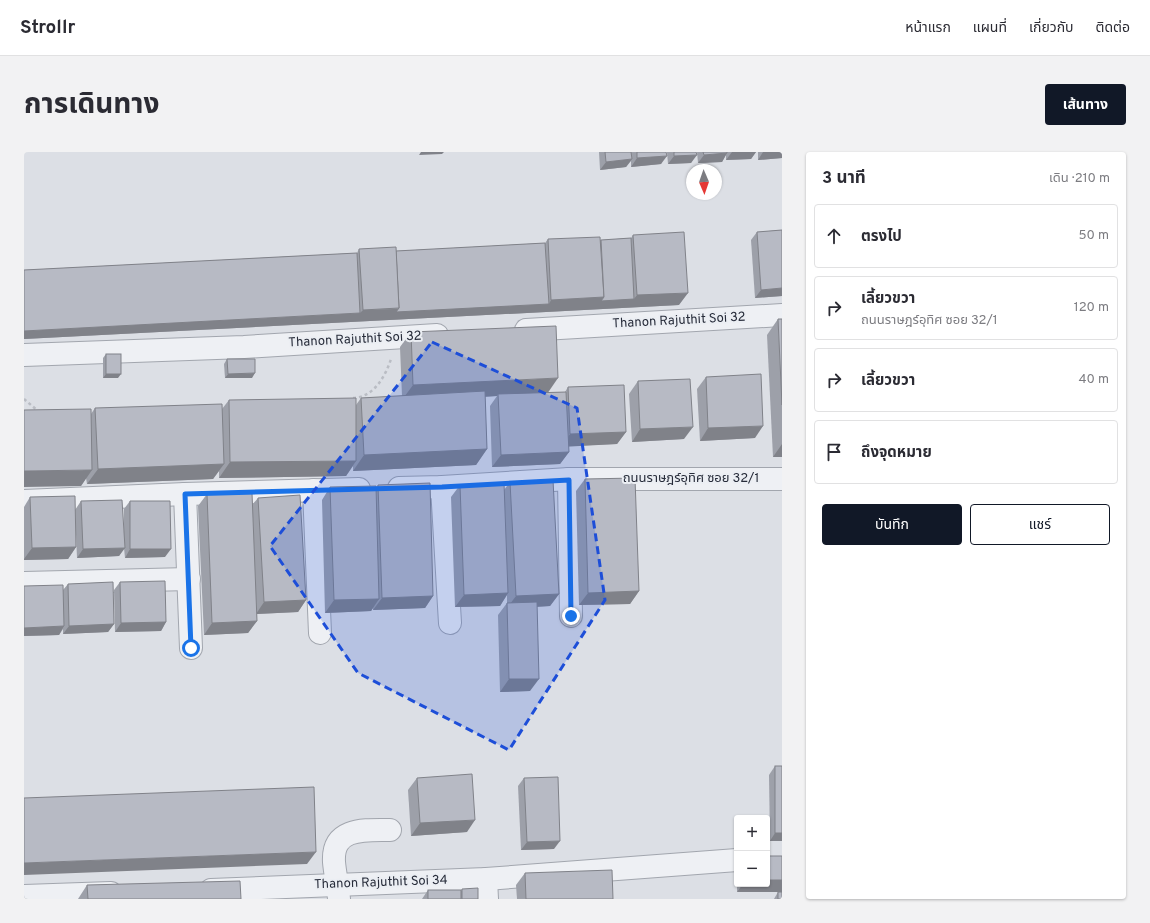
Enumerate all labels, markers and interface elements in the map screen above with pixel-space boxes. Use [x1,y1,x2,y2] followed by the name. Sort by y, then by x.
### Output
[20,16,75,40] text: Strollr
[905,20,951,37] text: หน้าแรก
[973,20,1007,37] text: แผนที่
[1029,20,1074,37] text: เกี่ยวกับ
[1096,20,1130,37] text: ติดต่อ
[1045,84,1126,125] button: เส้นทาง
[24,88,159,124] text: การเดินทาง
[686,164,722,200] north arrow
[822,168,866,190] text: 3 นาที
[1049,171,1110,187] text: เดิน · 210 m
[823,225,845,247] icon: ahead
[861,228,902,247] text: ตรงไป
[1079,228,1109,244] text: 50 m
[861,290,915,309] text: เลี้ยวขวา
[823,297,845,319] icon: right
[1074,300,1109,316] text: 120 m
[612,310,746,332] street label: Thanon Rajuthit Soi 32
[861,313,998,329] text: ถนนราษฎร์อุทิศ ซอย 32/1
[288,329,422,351] street label: Thanon Rajuthit Soi 32
[823,369,845,391] icon: right
[861,372,915,391] text: เลี้ยวขวา
[1079,372,1109,388] text: 40 m
[823,441,845,463] icon: arrive
[861,444,932,463] text: ถึงจุดหมาย
[623,471,759,487] street label: ถนนราษฎร์อุทิศ ซอย 32/1
[822,504,962,545] button: บันทึก
[970,504,1110,545] button: แชร์
[562,607,580,625] route end
[182,639,200,657] route start
[734,815,770,887] map controls
[734,815,770,851] button: +
[734,851,770,887] button: −
[314,873,448,893] street label: Thanon Rajuthit Soi 34

